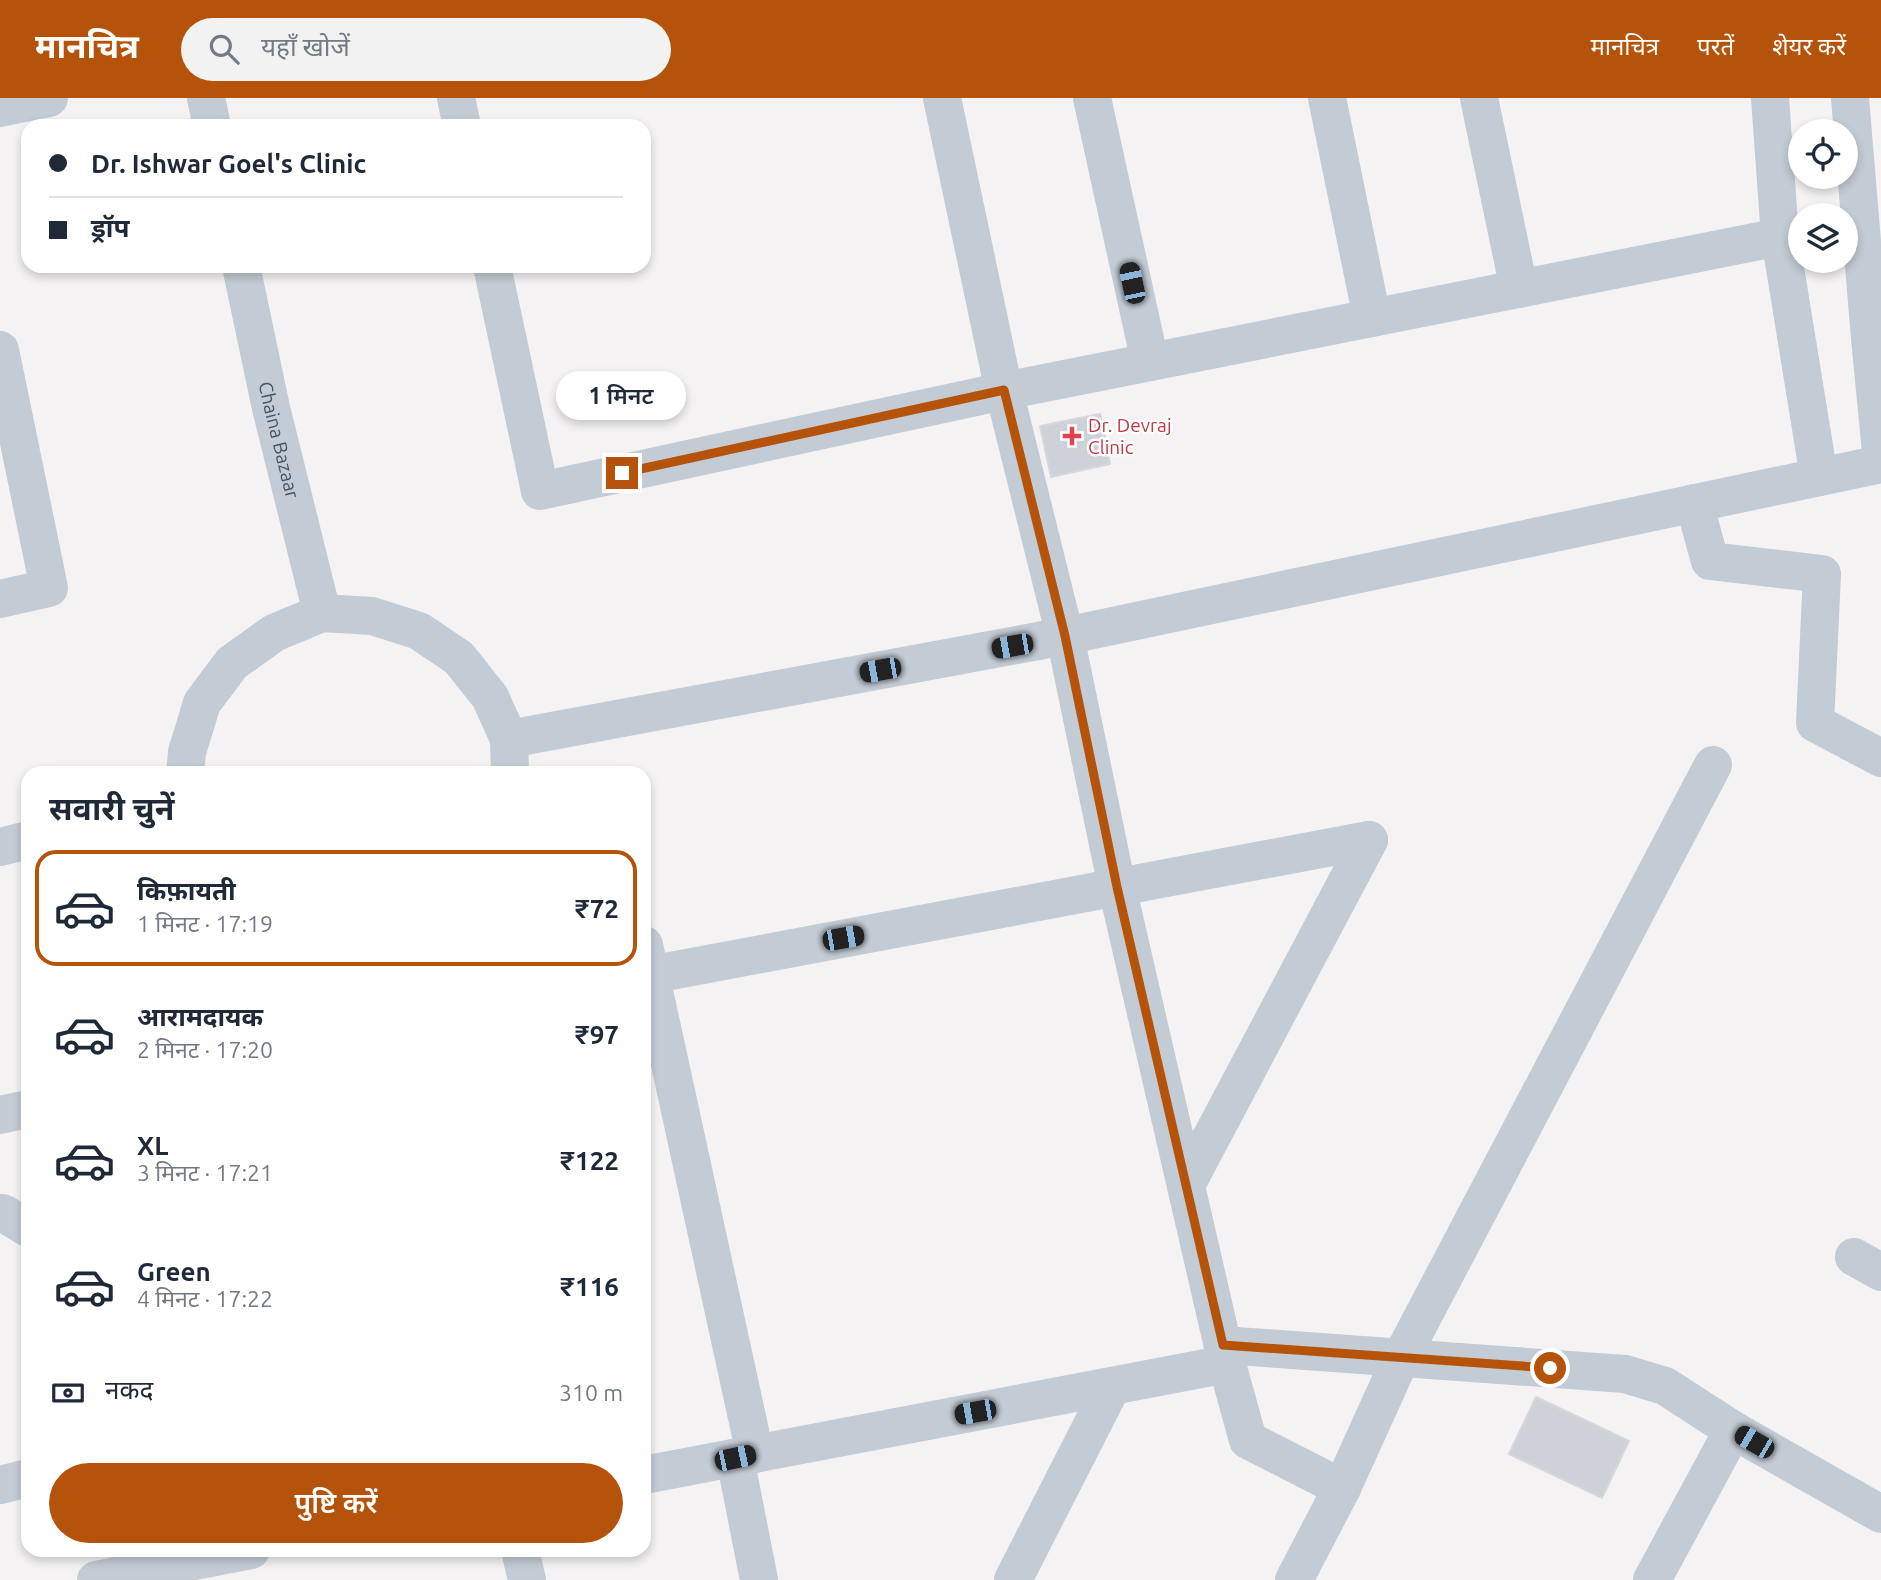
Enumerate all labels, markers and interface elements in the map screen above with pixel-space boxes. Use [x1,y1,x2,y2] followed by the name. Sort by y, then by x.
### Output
[181,18,671,81] search box
[35,27,139,64] text: मानचित्र
[205,30,243,68] icon: search
[261,32,350,61] text: यहाँ खोजें
[1590,33,1659,60] text: मानचित्र
[1697,33,1734,60] text: परतें
[1772,33,1846,60] text: शेयर करें
[1788,119,1858,273] map controls
[1788,119,1858,189] button: locate
[91,149,366,178] text: Dr. Ishwar Goel's Clinic
[1788,203,1858,273] button: layers
[91,213,129,242] text: ड्रॉप
[1118,260,1147,306] car
[557,372,687,420] callout: 1 मिनट
[255,380,304,500] street label: Chaina Bazaar
[588,383,654,408] text: 1 मिनट
[1088,414,1172,458] place label: Dr. Devraj Clinic
[1062,426,1082,446] marker: Dr. Devraj Clinic
[606,457,638,489] route end
[990,632,1035,660] car
[858,656,903,684] car
[49,790,174,826] text: सवारी चुनें
[137,876,236,905] text: किफ़ायती
[53,877,116,940] icon: car
[575,894,619,923] text: ₹72
[137,911,273,936] text: 1 मिनट · 17:19
[821,924,866,952] car
[137,1002,263,1031] text: आरामदायक
[53,1003,116,1066] icon: car
[575,1020,619,1049] text: ₹97
[137,1037,273,1062] text: 2 मिनट · 17:20
[53,1129,116,1192] icon: car
[137,1131,168,1160] text: XL
[560,1146,619,1175] text: ₹122
[137,1160,273,1185] text: 3 मिनट · 17:21
[53,1255,116,1318] icon: car
[137,1257,211,1286] text: Green
[560,1272,619,1301] text: ₹116
[137,1286,273,1311] text: 4 मिनट · 17:22
[1534,1352,1566,1384] route start
[49,1374,87,1412] icon: cash
[105,1375,153,1404] text: नकद
[559,1380,623,1405] text: 310 m
[953,1398,998,1426] car
[1731,1422,1778,1462] car
[713,1443,758,1473] car
[49,1463,623,1543] button: पुष्टि करें

